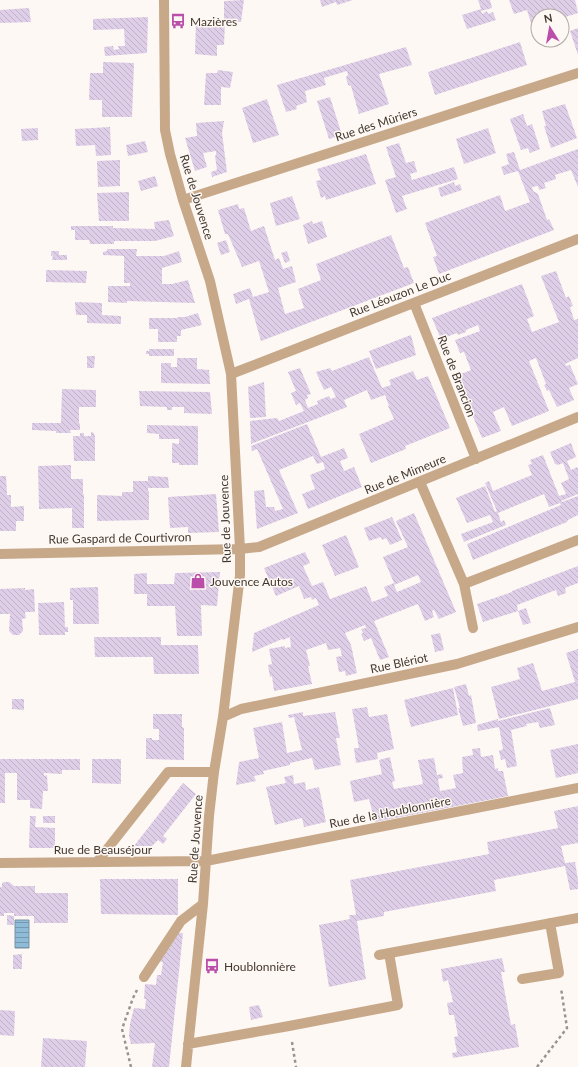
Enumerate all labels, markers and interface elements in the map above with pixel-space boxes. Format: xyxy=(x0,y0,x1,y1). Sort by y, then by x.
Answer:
north arrow xyxy=(530,8,570,48)
text: N xyxy=(543,11,553,25)
bus stop icon: Mazières xyxy=(169,12,187,30)
place label: Mazières xyxy=(190,14,237,29)
street label: Rue des Mûriers xyxy=(333,104,419,144)
street label: Rue de Jouvence xyxy=(177,152,217,242)
street label: Rue Léouzon Le Duc xyxy=(347,268,453,320)
street label: Rue de Brancion xyxy=(435,333,479,419)
street label: Rue de Mimeure xyxy=(362,451,448,497)
street label: Rue de Jouvence xyxy=(216,475,234,563)
street label: Rue Gaspard de Courtivron xyxy=(48,529,192,547)
shop icon: Jouvence Autos xyxy=(189,572,207,590)
place label: Jouvence Autos xyxy=(210,574,293,589)
street label: Rue Blériot xyxy=(369,649,430,676)
street label: Rue de la Houblonnière xyxy=(328,793,452,831)
street label: Rue de Jouvence xyxy=(184,794,206,884)
street label: Rue de Beauséjour xyxy=(54,842,153,857)
bus stop icon: Houblonnière xyxy=(203,957,221,975)
place label: Houblonnière xyxy=(224,959,296,974)

